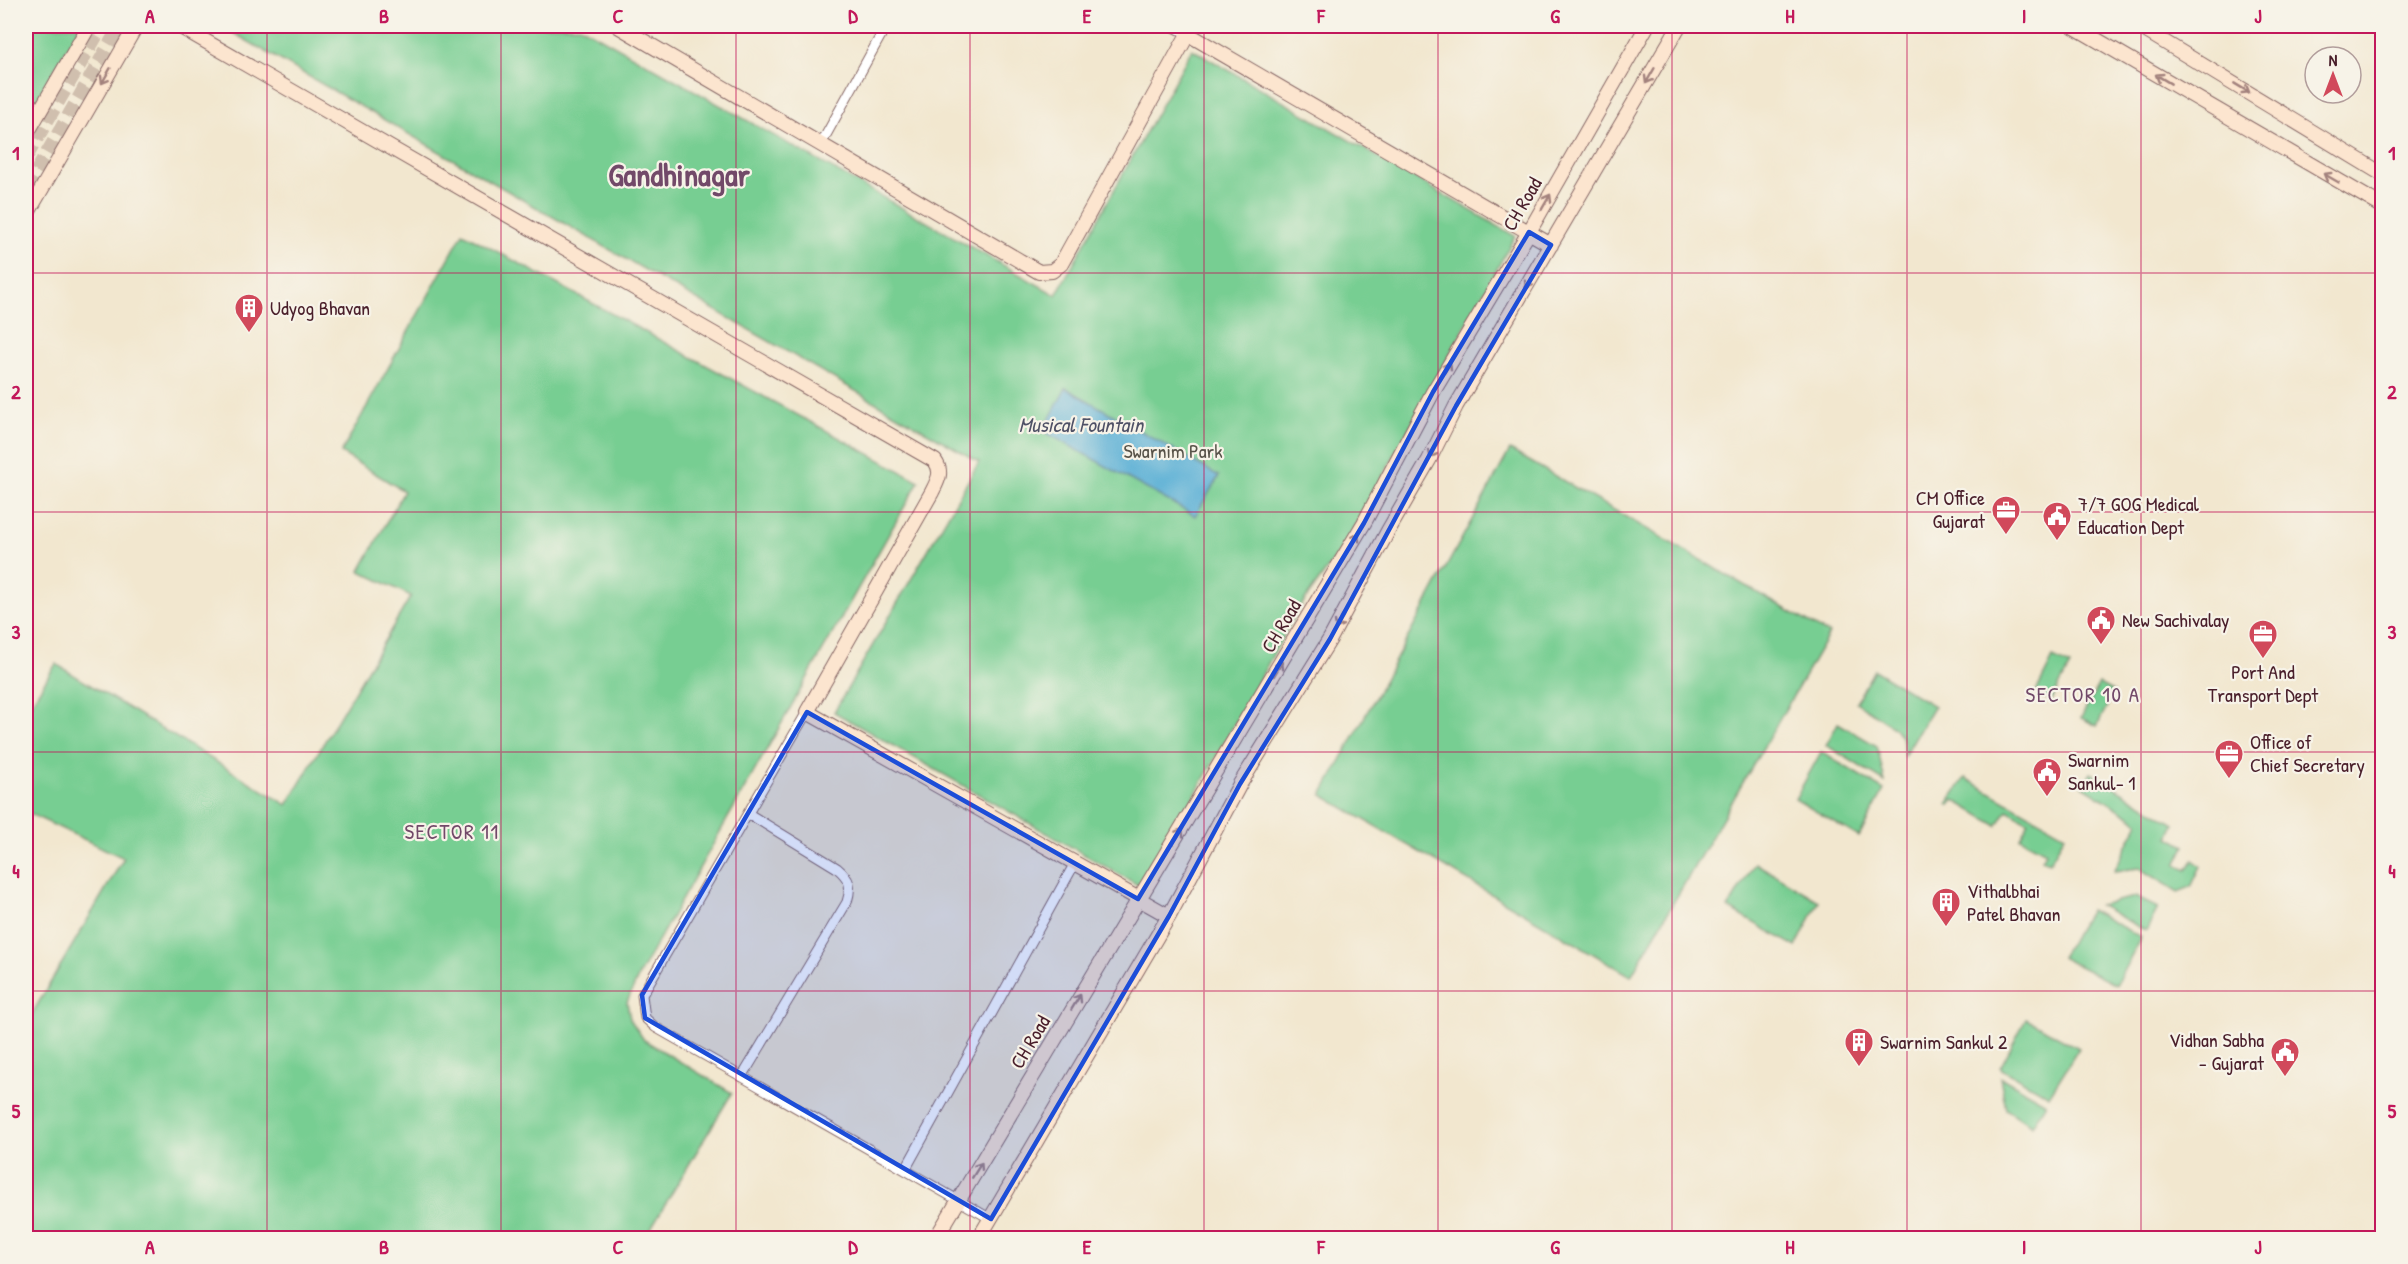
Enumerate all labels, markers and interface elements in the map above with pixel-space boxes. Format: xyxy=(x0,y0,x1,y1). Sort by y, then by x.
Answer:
text: A xyxy=(145,2,155,29)
text: B xyxy=(379,2,389,29)
text: C xyxy=(613,2,624,29)
text: D xyxy=(848,2,858,29)
text: E xyxy=(1083,2,1092,29)
text: F xyxy=(1316,2,1326,29)
text: G xyxy=(1550,2,1560,29)
text: H xyxy=(1785,2,1795,29)
text: I xyxy=(2022,2,2026,29)
text: J xyxy=(2254,2,2262,29)
north arrow xyxy=(2303,45,2363,105)
text: N xyxy=(2329,49,2338,71)
one-way arrow xyxy=(100,67,112,84)
one-way arrow xyxy=(1644,67,1656,84)
one-way arrow xyxy=(2155,72,2172,84)
one-way arrow xyxy=(2233,83,2250,95)
text: 1 xyxy=(12,139,20,166)
text: 1 xyxy=(2388,139,2396,166)
district label: Gandhinagar xyxy=(608,153,750,197)
street label: CH Road xyxy=(1495,172,1548,235)
one-way arrow xyxy=(2323,172,2340,184)
one-way arrow xyxy=(1540,194,1552,211)
one-way arrow xyxy=(1524,272,1536,289)
building icon: Udyog Bhavan xyxy=(233,292,265,334)
place label: Udyog Bhavan xyxy=(270,294,370,321)
one-way arrow xyxy=(1440,362,1452,379)
text: 2 xyxy=(11,378,21,405)
text: 2 xyxy=(2387,378,2397,405)
water label: Musical Fountain xyxy=(1019,410,1145,439)
park label: Swarnim Park xyxy=(1123,437,1223,464)
one-way arrow xyxy=(1428,441,1440,458)
place label: CM Office Gujarat xyxy=(1916,484,1986,534)
place label: 7/7 GOG Medical Education Dept xyxy=(2078,490,2200,540)
office icon: CM Office Gujarat xyxy=(1990,494,2022,536)
public building icon: 7/7 GOG Medical Education Dept xyxy=(2041,500,2073,542)
one-way arrow xyxy=(1348,533,1360,550)
street label: CH Road xyxy=(1254,594,1307,657)
public building icon: New Sachivalay xyxy=(2085,604,2117,646)
place label: New Sachivalay xyxy=(2122,606,2230,633)
one-way arrow xyxy=(1334,612,1346,629)
text: 3 xyxy=(12,618,21,645)
office icon: Port And Transport Dept xyxy=(2247,618,2279,660)
text: 3 xyxy=(2388,618,2397,645)
place label: Port And Transport Dept xyxy=(2208,658,2319,708)
one-way arrow xyxy=(1273,661,1285,678)
district label: SECTOR 10 A xyxy=(2026,680,2140,709)
place label: Office of Chief Secretary xyxy=(2250,728,2365,778)
office icon: Office of Chief Secretary xyxy=(2213,738,2245,780)
place label: Swarnim Sankul- 1 xyxy=(2068,746,2136,796)
public building icon: Swarnim Sankul- 1 xyxy=(2031,756,2063,798)
district label: SECTOR 11 xyxy=(404,817,500,846)
one-way arrow xyxy=(1172,828,1184,845)
text: 4 xyxy=(12,857,20,884)
text: 4 xyxy=(2388,857,2396,884)
place label: Vithalbhai Patel Bhavan xyxy=(1967,877,2060,927)
building icon: Vithalbhai Patel Bhavan xyxy=(1930,886,1962,928)
one-way arrow xyxy=(1071,994,1083,1011)
street label: CH Road xyxy=(1003,1010,1056,1073)
building icon: Swarnim Sankul 2 xyxy=(1843,1026,1875,1068)
place label: Vidhan Sabha - Gujarat xyxy=(2169,1026,2265,1076)
place label: Swarnim Sankul 2 xyxy=(1880,1028,2008,1055)
public building icon: Vidhan Sabha - Gujarat xyxy=(2269,1036,2301,1078)
text: 5 xyxy=(12,1097,21,1124)
text: 5 xyxy=(2388,1097,2397,1124)
one-way arrow xyxy=(972,1162,984,1179)
text: A xyxy=(145,1233,155,1260)
text: B xyxy=(379,1233,389,1260)
text: C xyxy=(613,1233,624,1260)
text: D xyxy=(848,1233,858,1260)
text: E xyxy=(1083,1233,1092,1260)
text: F xyxy=(1316,1233,1326,1260)
text: G xyxy=(1550,1233,1560,1260)
text: H xyxy=(1785,1233,1795,1260)
text: I xyxy=(2022,1233,2026,1260)
text: J xyxy=(2254,1233,2262,1260)

